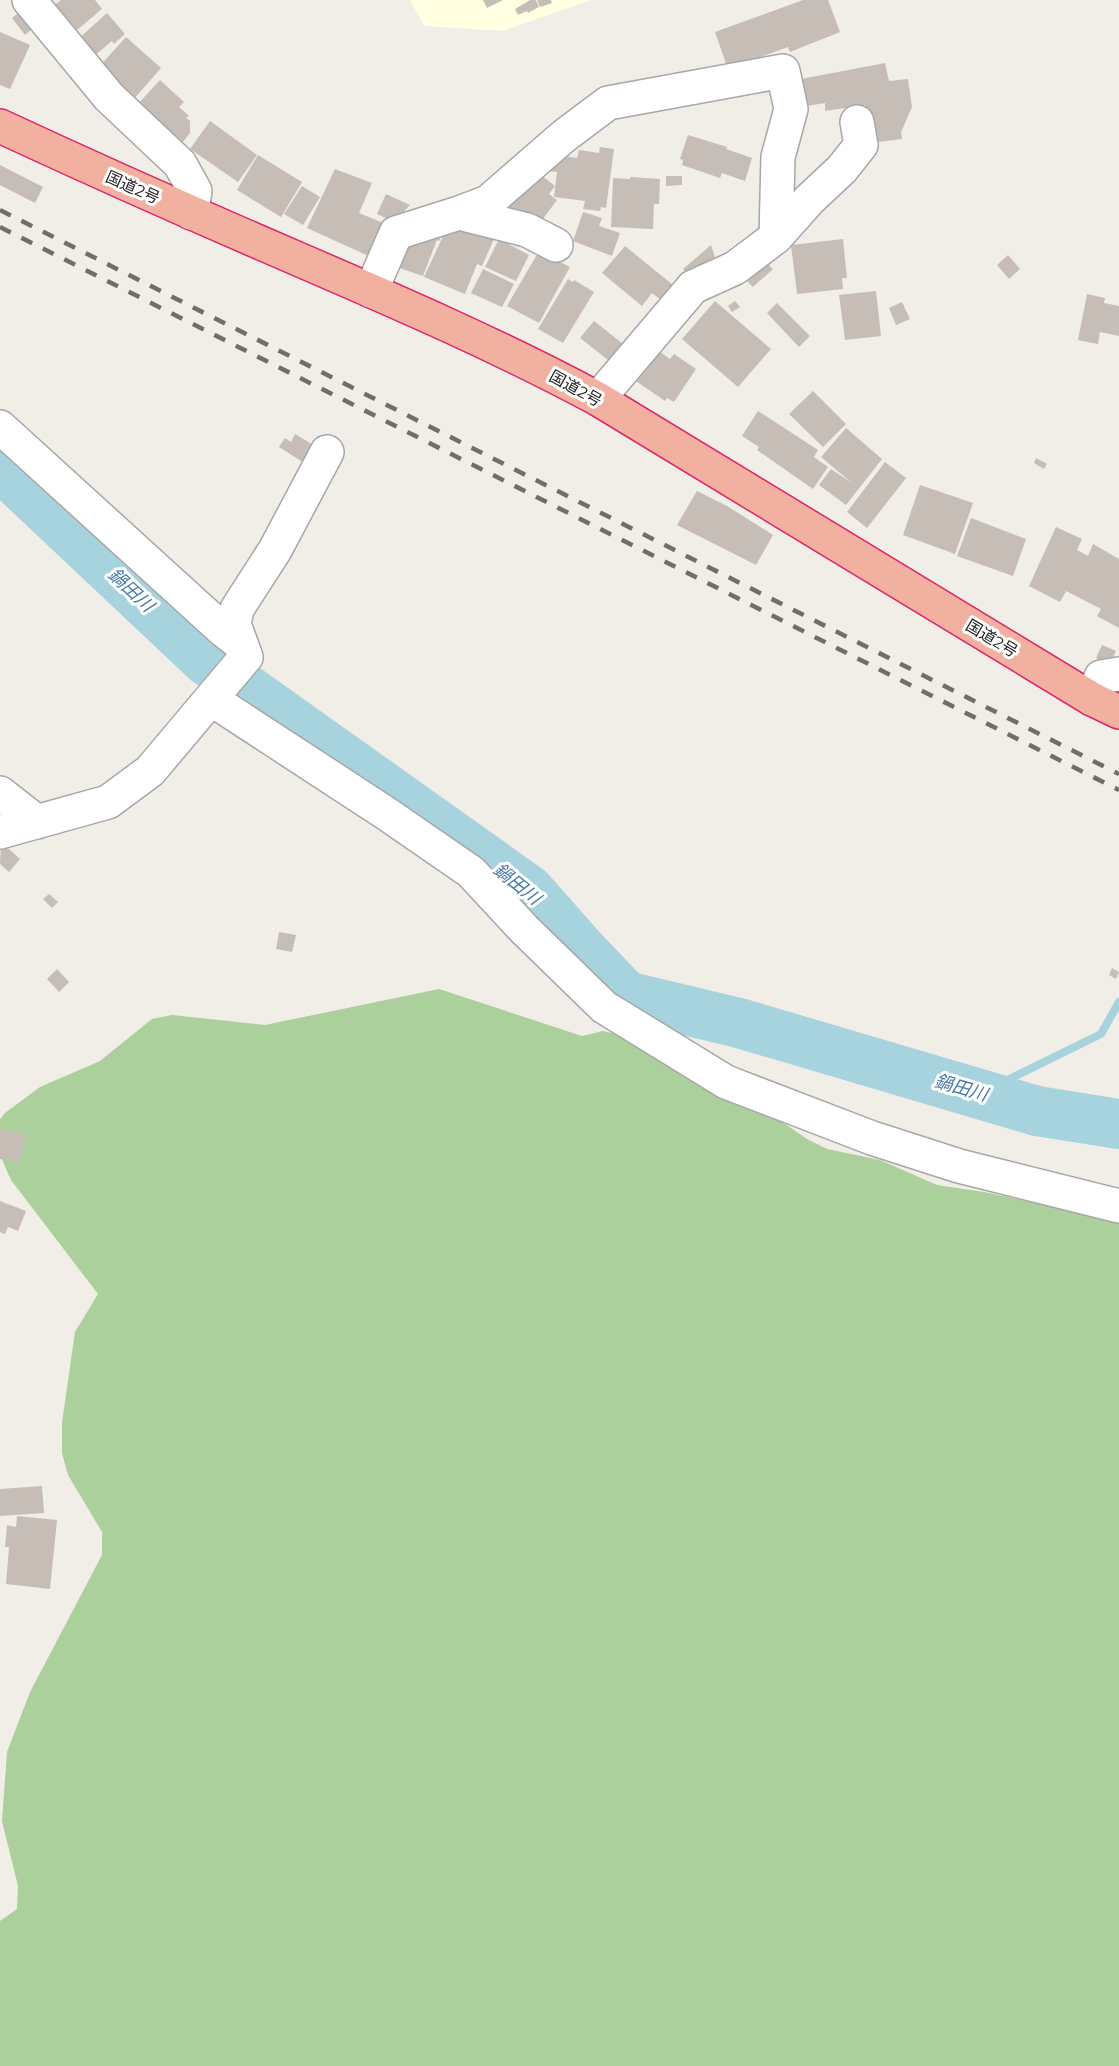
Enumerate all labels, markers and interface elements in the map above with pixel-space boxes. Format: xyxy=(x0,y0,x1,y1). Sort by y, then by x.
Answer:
street label: 国道2号 xyxy=(103,167,163,208)
street label: 国道2号 xyxy=(546,366,605,411)
water label: 鍋田川 xyxy=(104,564,160,618)
street label: 国道2号 xyxy=(962,616,1021,661)
water label: 鍋田川 xyxy=(489,858,546,911)
water label: 鍋田川 xyxy=(932,1070,992,1107)

